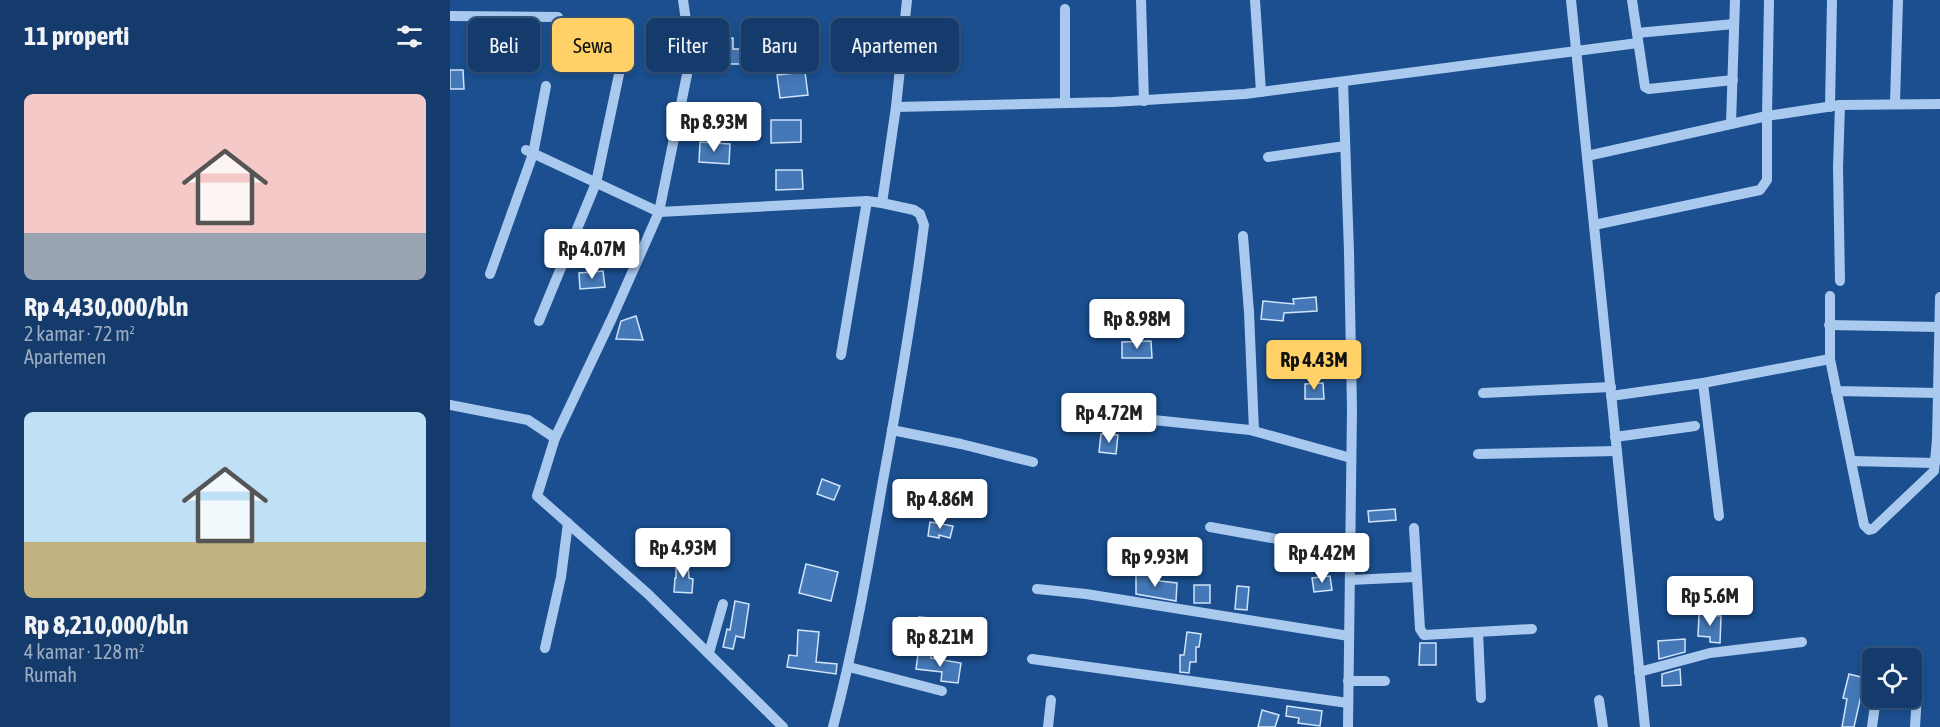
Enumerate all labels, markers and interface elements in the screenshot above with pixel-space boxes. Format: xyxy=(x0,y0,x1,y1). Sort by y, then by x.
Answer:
chip: Beli xyxy=(468,18,540,72)
chip: Sewa xyxy=(552,18,634,72)
chip: Filter xyxy=(646,18,729,72)
chip: Baru xyxy=(741,18,819,72)
chip: Apartemen xyxy=(831,18,959,72)
icon: filters xyxy=(393,20,426,53)
text: 11 properti xyxy=(24,21,129,51)
pin: Rp 8.93M xyxy=(652,102,776,153)
text: Rp 8.93M xyxy=(680,110,748,133)
icon: home xyxy=(171,133,279,241)
pin: Rp 4.07M xyxy=(530,229,654,280)
text: Rp 4.07M xyxy=(558,237,626,260)
text: Rp 4,430,000/bln xyxy=(24,292,188,322)
pin: Rp 8.98M xyxy=(1075,299,1199,350)
text: Rp 8.98M xyxy=(1103,307,1171,330)
text: 2 kamar · 72 m² xyxy=(24,322,135,345)
pin: Rp 4.43M xyxy=(1252,340,1376,391)
text: Apartemen xyxy=(24,345,106,368)
text: Rp 4.43M xyxy=(1280,348,1348,371)
pin: Rp 4.72M xyxy=(1047,393,1171,444)
text: Rp 4.72M xyxy=(1075,401,1143,424)
icon: home xyxy=(171,451,279,559)
pin: Rp 4.86M xyxy=(878,479,1002,530)
text: Rp 4.86M xyxy=(906,487,974,510)
pin: Rp 4.93M xyxy=(621,528,745,579)
pin: Rp 4.42M xyxy=(1260,533,1384,584)
text: Rp 4.93M xyxy=(649,536,717,559)
pin: Rp 9.93M xyxy=(1093,537,1217,588)
text: Rp 4.42M xyxy=(1288,541,1356,564)
text: Rp 9.93M xyxy=(1121,545,1189,568)
pin: Rp 5.6M xyxy=(1655,576,1765,627)
text: Rp 5.6M xyxy=(1681,584,1739,607)
text: Rp 8,210,000/bln xyxy=(24,610,188,640)
pin: Rp 8.21M xyxy=(878,617,1002,668)
text: Rp 8.21M xyxy=(906,625,974,648)
text: 4 kamar · 128 m² xyxy=(24,640,145,663)
map controls xyxy=(1862,648,1922,708)
button: locate xyxy=(1862,648,1922,708)
text: Rumah xyxy=(24,663,77,686)

